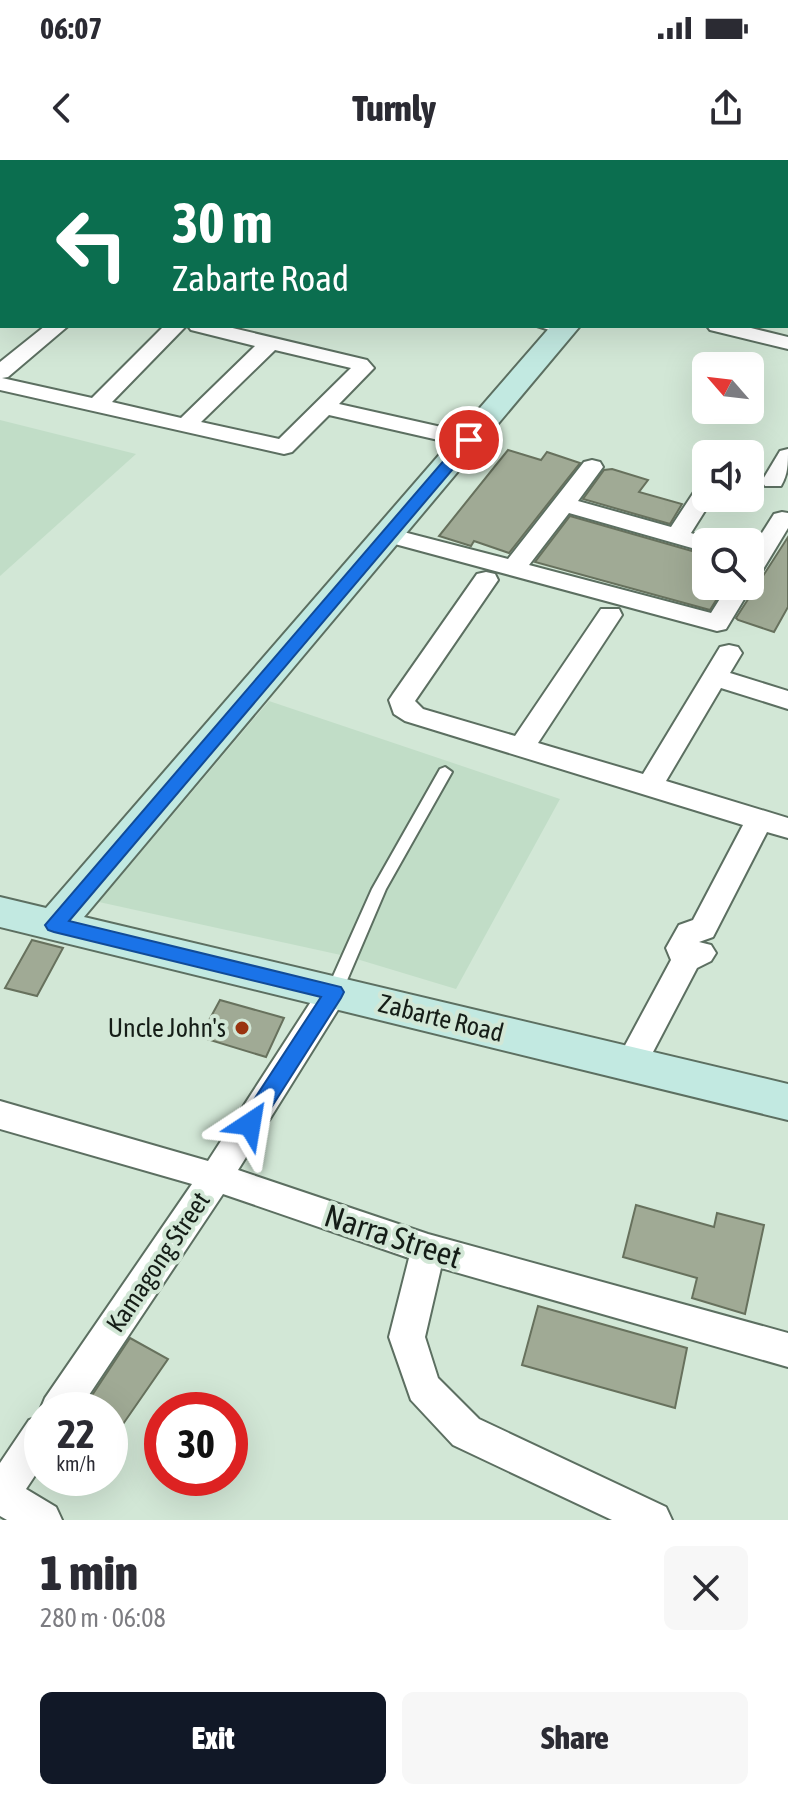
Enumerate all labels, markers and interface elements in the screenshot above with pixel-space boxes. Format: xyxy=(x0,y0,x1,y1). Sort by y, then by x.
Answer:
text: 06:07 xyxy=(40,11,102,45)
icon: back xyxy=(40,86,84,130)
icon: share xyxy=(704,86,748,130)
text: Turnly xyxy=(352,87,436,129)
text: 30 m xyxy=(172,191,273,255)
icon: left xyxy=(40,192,144,296)
text: Zabarte Road xyxy=(172,257,349,299)
north arrow xyxy=(692,352,764,424)
map controls xyxy=(692,352,764,600)
pin xyxy=(435,406,503,474)
icon: arrive xyxy=(447,418,491,462)
button: sound xyxy=(692,440,764,512)
button: search xyxy=(692,528,764,600)
street label: Zabarte Road xyxy=(375,988,507,1048)
place label: Uncle John's xyxy=(108,1013,226,1043)
marker: Uncle John's xyxy=(233,1019,251,1037)
position arrow xyxy=(208,1082,292,1166)
street label: Kamagong Street xyxy=(100,1186,216,1338)
street label: Narra Street xyxy=(320,1197,466,1275)
speed limit sign: 30 xyxy=(144,1392,248,1496)
text: 22 xyxy=(57,1411,95,1456)
text: km/h xyxy=(56,1452,96,1475)
text: 1 min xyxy=(40,1545,138,1600)
button: close xyxy=(664,1546,748,1630)
text: 280 m · 06:08 xyxy=(40,1603,166,1633)
button: Exit xyxy=(40,1692,386,1784)
button: Share xyxy=(402,1692,748,1784)

